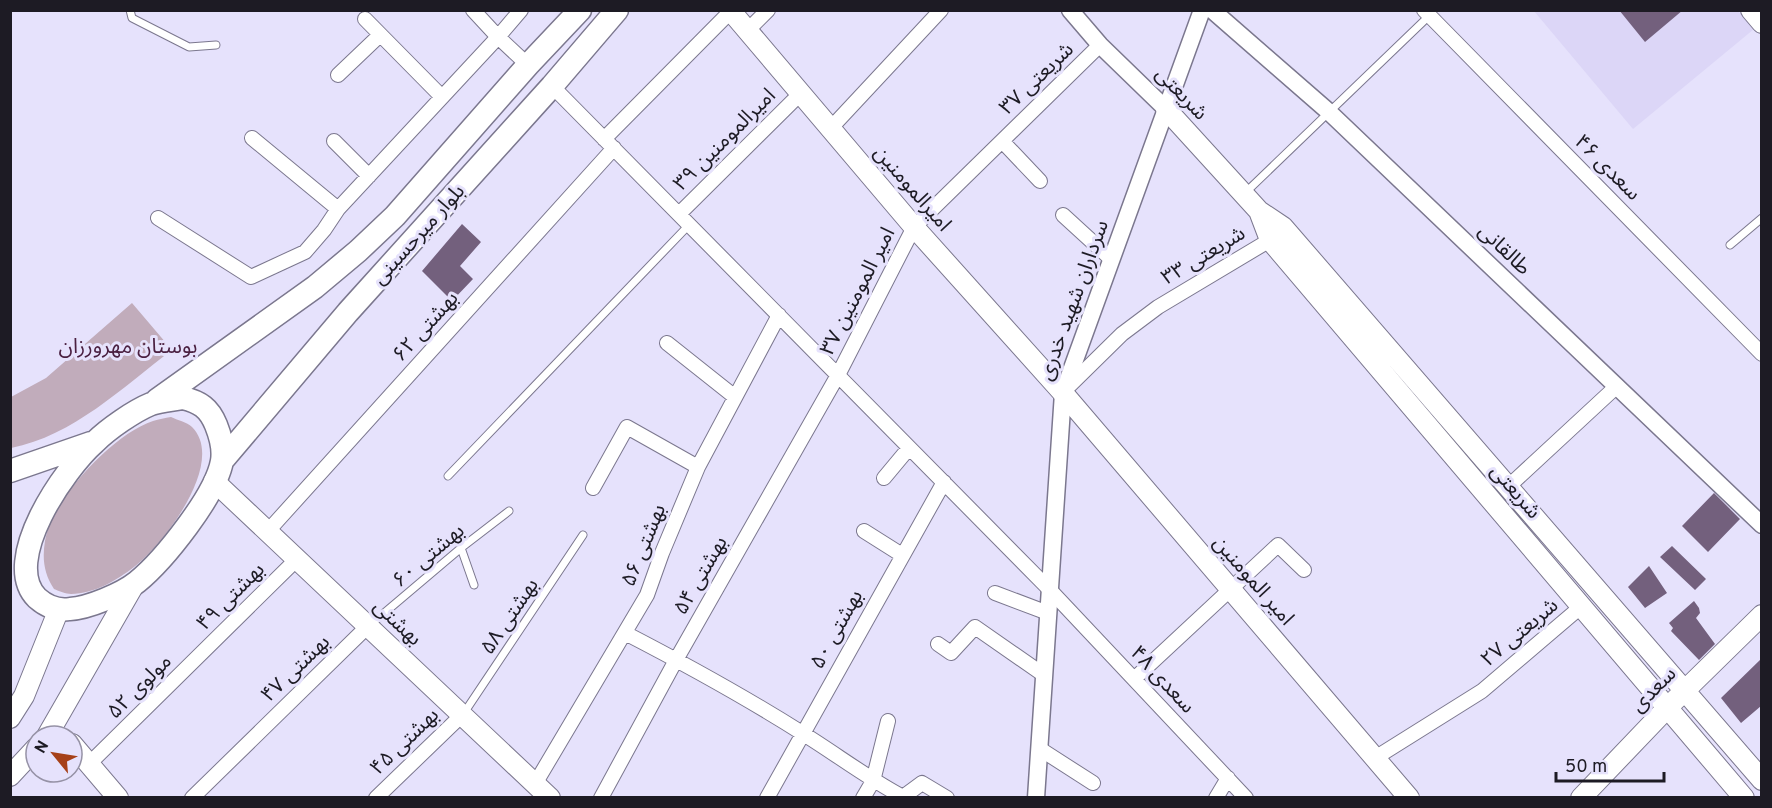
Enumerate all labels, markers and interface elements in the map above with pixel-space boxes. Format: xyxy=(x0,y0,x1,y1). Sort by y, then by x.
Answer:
street label: شریعتی ۳۷ xyxy=(994,37,1080,121)
street label: شریعتی xyxy=(1149,61,1213,127)
street label: امیرالمومنین ۳۹ xyxy=(668,83,782,197)
street label: سعدی ۴۶ xyxy=(1568,129,1646,207)
street label: امیرالمومنین xyxy=(867,140,957,238)
street label: بلوار میرحسینی xyxy=(367,179,471,291)
street label: سرداران شهید خدری xyxy=(1033,217,1116,385)
street label: طالقانی xyxy=(1472,218,1536,282)
street label: شریعتی ۳۳ xyxy=(1157,221,1251,292)
street label: امیر المومنین ۳۷ xyxy=(815,223,902,360)
street label: بهشتی ۶۲ xyxy=(387,286,465,368)
park label: بوستان مهرورزان xyxy=(59,334,197,361)
street label: شریعتی xyxy=(1483,459,1546,525)
street label: بهشتی ۵۶ xyxy=(616,500,673,591)
street label: بهشتی ۶۰ xyxy=(387,518,471,594)
street label: امیر المومنین xyxy=(1206,530,1299,632)
street label: بهشتی ۵۴ xyxy=(668,532,735,620)
street label: بهشتی ۴۹ xyxy=(191,557,271,637)
street label: بهشتی ۵۸ xyxy=(475,573,546,660)
street label: بهشتی ۵۰ xyxy=(805,585,870,674)
street label: شریعتی ۲۷ xyxy=(1475,593,1565,674)
street label: بهشتی xyxy=(367,594,427,653)
street label: بهشتی ۴۷ xyxy=(256,629,336,709)
street label: سعدی ۴۸ xyxy=(1124,640,1200,720)
street label: مولوی ۵۲ xyxy=(102,649,178,725)
street label: سعدی xyxy=(1625,661,1683,719)
street label: بهشتی ۴۵ xyxy=(365,702,445,782)
north arrow xyxy=(24,724,84,784)
text: N xyxy=(31,738,54,757)
scale bar xyxy=(1556,745,1664,783)
text: 50 m xyxy=(1565,756,1607,779)

